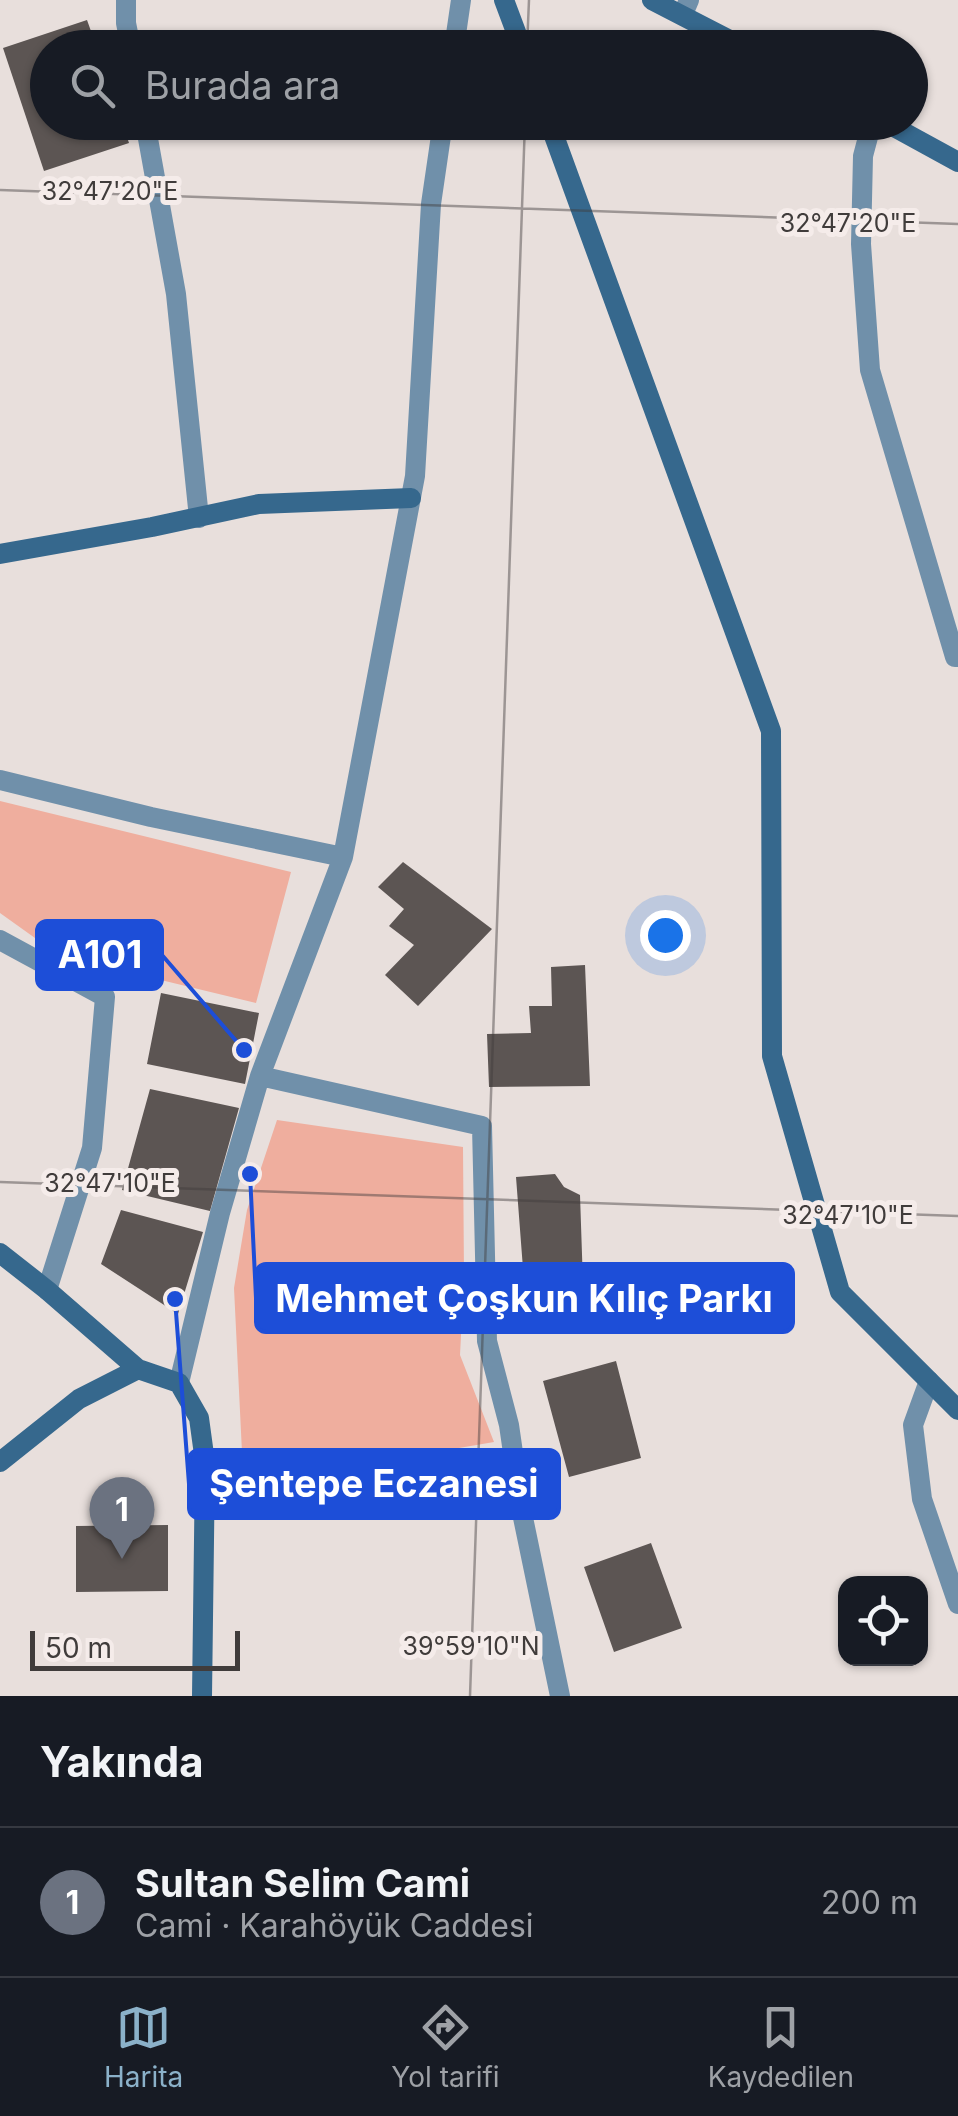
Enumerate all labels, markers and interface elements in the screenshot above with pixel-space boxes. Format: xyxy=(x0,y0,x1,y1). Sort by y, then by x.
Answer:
search box xyxy=(30,30,928,140)
icon: search xyxy=(65,58,120,113)
text: Burada ara xyxy=(145,62,340,108)
text: 32°47'20"E xyxy=(42,176,178,206)
text: 32°47'20"E xyxy=(780,208,916,238)
your location xyxy=(640,910,691,961)
callout: A101 xyxy=(37,921,162,989)
text: A101 xyxy=(58,931,142,977)
text: 32°47'10"E xyxy=(44,1168,176,1198)
text: 32°47'10"E xyxy=(782,1200,914,1230)
callout: Mehmet Çoşkun Kılıç Parkı xyxy=(256,1264,793,1332)
text: Mehmet Çoşkun Kılıç Parkı xyxy=(275,1275,773,1321)
callout: Şentepe Eczanesi xyxy=(189,1450,559,1518)
text: Şentepe Eczanesi xyxy=(209,1460,539,1506)
pin: 1 xyxy=(90,1476,154,1559)
map controls xyxy=(838,1576,928,1666)
button: locate xyxy=(838,1576,928,1666)
scale bar xyxy=(30,1626,240,1670)
text: 50 m xyxy=(45,1631,112,1665)
text: 39°59'10"N xyxy=(403,1631,539,1661)
text: Yakında xyxy=(40,1736,204,1787)
text: Sultan Selim Cami xyxy=(135,1860,470,1906)
text: 1 xyxy=(66,1883,79,1922)
text: 200 m xyxy=(821,1883,918,1922)
text: Cami · Karahöyük Caddesi xyxy=(135,1906,534,1945)
tab: Harita xyxy=(104,2000,183,2094)
tab: Yol tarifi xyxy=(391,2000,500,2094)
tab: Kaydedilen xyxy=(708,2000,854,2094)

